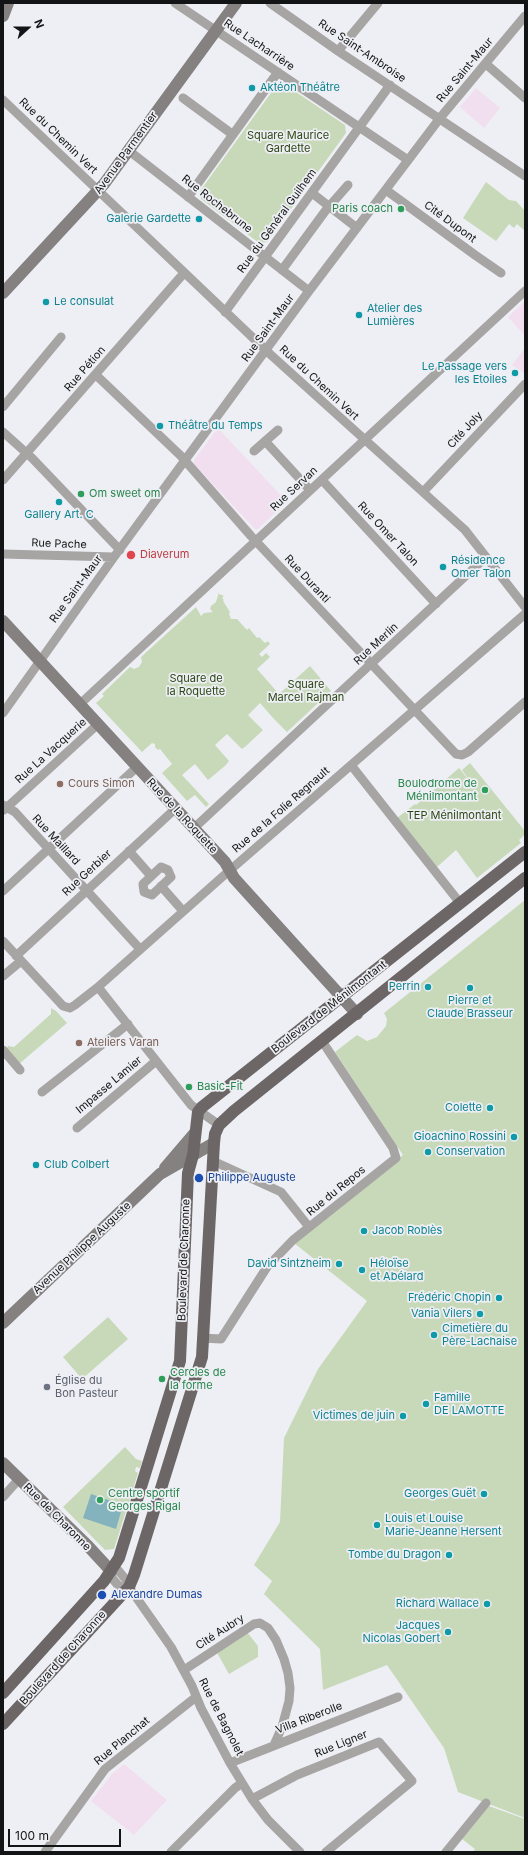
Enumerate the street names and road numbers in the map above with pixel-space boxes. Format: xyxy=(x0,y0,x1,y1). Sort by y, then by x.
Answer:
street label: Rue Lacharrière xyxy=(221,16,297,74)
street label: Rue Saint-Ambroise xyxy=(316,17,408,85)
street label: Rue Saint-Maur xyxy=(434,35,496,105)
street label: Rue du Chemin Vert xyxy=(16,95,100,177)
street label: Avenue Parmentier xyxy=(92,109,160,197)
street label: Rue du Général Guilhem xyxy=(235,166,319,276)
street label: Rue Rochebrune xyxy=(179,172,255,236)
street label: Cité Dupont xyxy=(421,199,479,245)
street label: Rue Saint-Maur xyxy=(239,291,297,365)
street label: Rue du Chemin Vert xyxy=(277,343,361,423)
street label: Rue Pétion xyxy=(62,344,108,394)
street label: Cité Joly xyxy=(445,409,485,451)
street label: Rue Servan xyxy=(268,464,320,514)
street label: Rue Omer Talon xyxy=(355,499,421,569)
street label: Rue Pache xyxy=(31,536,87,552)
street label: Rue Saint-Maur xyxy=(47,552,105,626)
street label: Rue Duranti xyxy=(282,552,332,606)
street label: Rue Merlin xyxy=(351,620,401,668)
street label: Rue La Vacquerie xyxy=(13,716,89,786)
street label: Rue de la Folie Regnault xyxy=(230,764,332,856)
street label: Rue de la Roquette xyxy=(144,776,220,856)
street label: Rue Maillard xyxy=(29,812,83,868)
street label: Rue Gerbier xyxy=(60,847,114,899)
street label: Boulevard de Ménilmontant xyxy=(269,958,389,1056)
street label: Impasse Lamier xyxy=(73,1054,145,1116)
street label: Rue du Repos xyxy=(304,1163,368,1219)
street label: Avenue Philippe Auguste xyxy=(30,1199,134,1297)
street label: Boulevard de Charonne xyxy=(175,1199,193,1321)
street label: Rue de Charonne xyxy=(21,1481,93,1553)
street label: Boulevard de Charonne xyxy=(17,1608,109,1708)
street label: Cité Aubry xyxy=(193,1611,247,1653)
street label: Rue de Bagnolet xyxy=(196,1676,246,1758)
street label: Villa Riberolle xyxy=(274,1699,344,1737)
street label: Rue Planchat xyxy=(92,1714,152,1768)
street label: Rue Ligner xyxy=(313,1727,369,1761)

